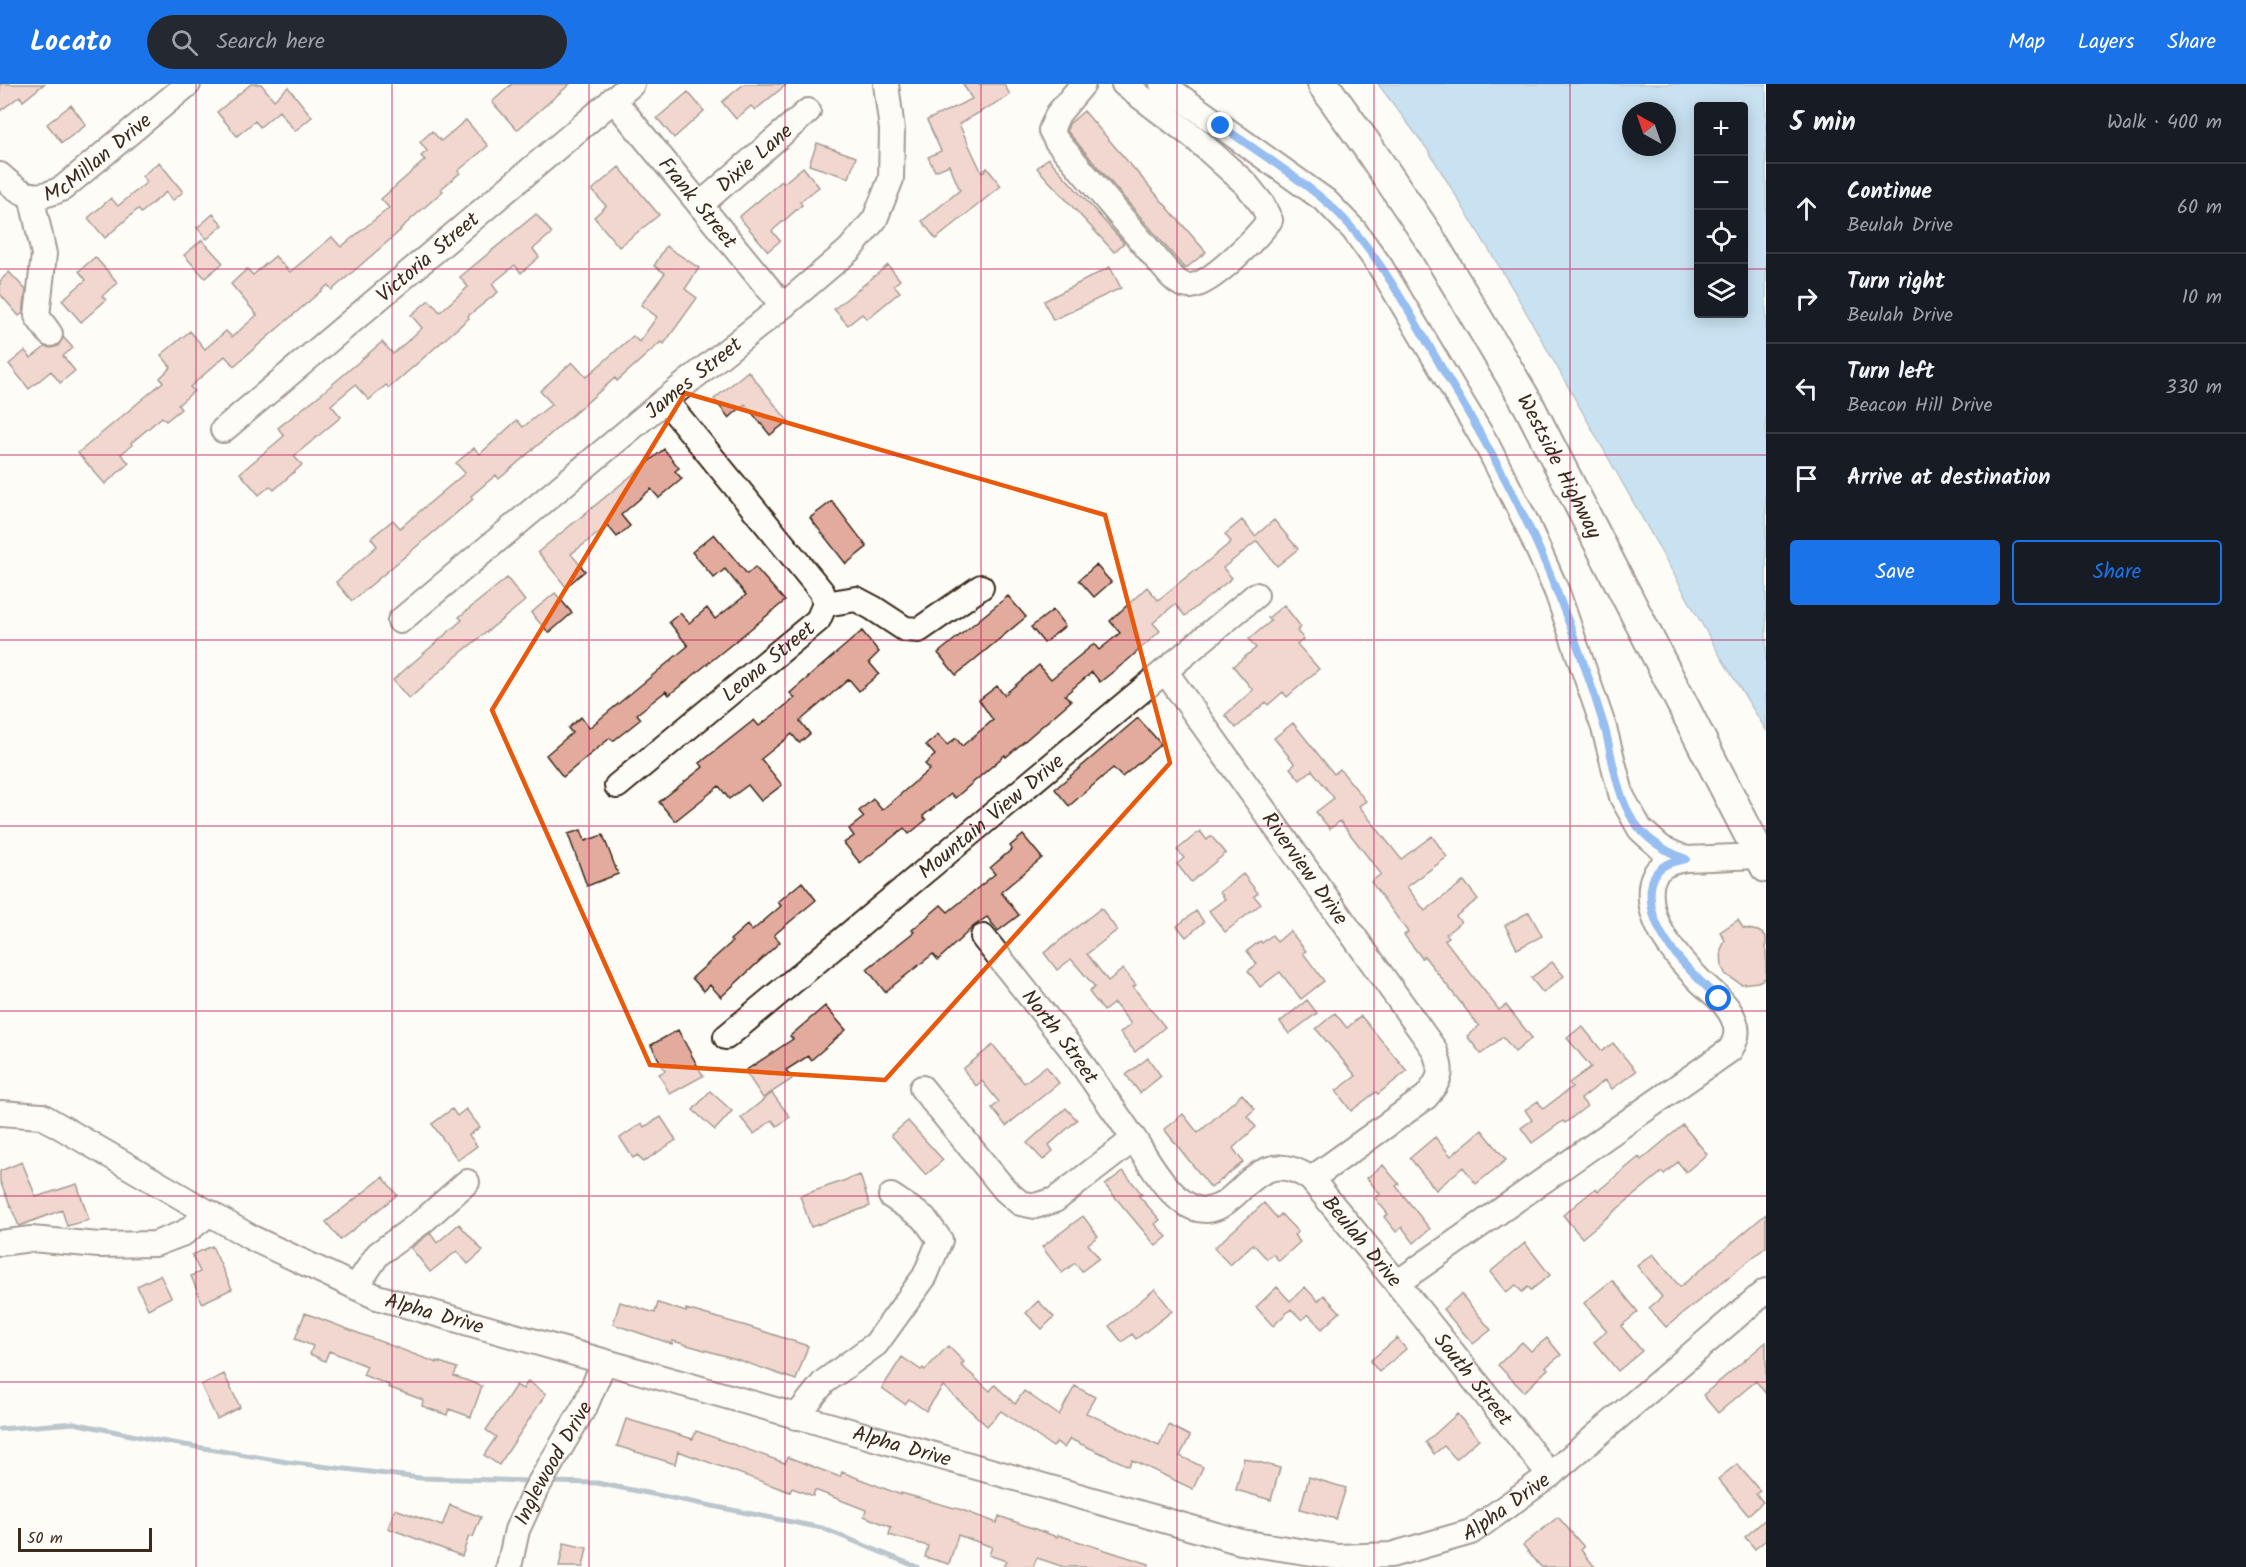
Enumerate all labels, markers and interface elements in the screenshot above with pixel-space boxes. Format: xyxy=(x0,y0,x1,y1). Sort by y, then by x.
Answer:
search box xyxy=(147,15,567,69)
text: Locato xyxy=(30,20,111,65)
text: Search here xyxy=(216,25,325,60)
icon: search xyxy=(168,26,201,59)
text: Map xyxy=(2008,26,2045,59)
text: Layers xyxy=(2078,26,2134,59)
text: Share xyxy=(2167,26,2216,59)
north arrow xyxy=(1622,102,1676,156)
map controls xyxy=(1694,102,1748,318)
button: + xyxy=(1694,102,1748,156)
text: 5 min xyxy=(1790,102,1856,144)
street label: McMillan Drive xyxy=(39,105,160,212)
text: Walk · 400 m xyxy=(2107,107,2222,139)
route end xyxy=(1207,112,1233,138)
street label: Dixie Lane xyxy=(710,116,801,202)
street label: Frank Street xyxy=(649,150,745,257)
button: − xyxy=(1694,156,1748,210)
text: Continue xyxy=(1847,175,1932,210)
icon: ahead xyxy=(1790,192,1823,225)
text: 60 m xyxy=(2177,192,2222,224)
street label: Victoria Street xyxy=(370,204,488,312)
button: locate xyxy=(1694,210,1748,264)
text: Beulah Drive xyxy=(1847,210,1953,242)
button: layers xyxy=(1694,264,1748,318)
text: Turn right xyxy=(1847,265,1945,300)
icon: right xyxy=(1790,282,1823,315)
text: 10 m xyxy=(2182,282,2222,314)
text: Beulah Drive xyxy=(1847,300,1953,332)
street label: James Street xyxy=(638,329,751,428)
text: Turn left xyxy=(1847,355,1934,390)
icon: left xyxy=(1790,372,1823,405)
text: 330 m xyxy=(2165,372,2222,404)
street label: Westside Highway xyxy=(1507,388,1610,545)
text: Beacon Hill Drive xyxy=(1847,390,1992,422)
text: Arrive at destination xyxy=(1847,461,2050,496)
icon: arrive xyxy=(1790,462,1823,495)
button: Save xyxy=(1790,540,2000,605)
button: Share xyxy=(2012,540,2222,605)
street label: Leona Street xyxy=(715,613,824,711)
street label: Mountain View Drive xyxy=(911,746,1073,888)
street label: Riverview Drive xyxy=(1252,806,1356,933)
street label: North Street xyxy=(1012,983,1107,1092)
route start xyxy=(1705,985,1731,1011)
street label: Beulah Drive xyxy=(1313,1189,1410,1296)
street label: Alpha Drive xyxy=(381,1285,488,1345)
street label: South Street xyxy=(1425,1326,1521,1435)
street label: Inglewood Drive xyxy=(506,1395,603,1531)
street label: Alpha Drive xyxy=(848,1418,955,1477)
street label: Alpha Drive xyxy=(1460,1465,1558,1551)
scale bar xyxy=(18,1525,152,1552)
text: 50 m xyxy=(27,1526,63,1551)

